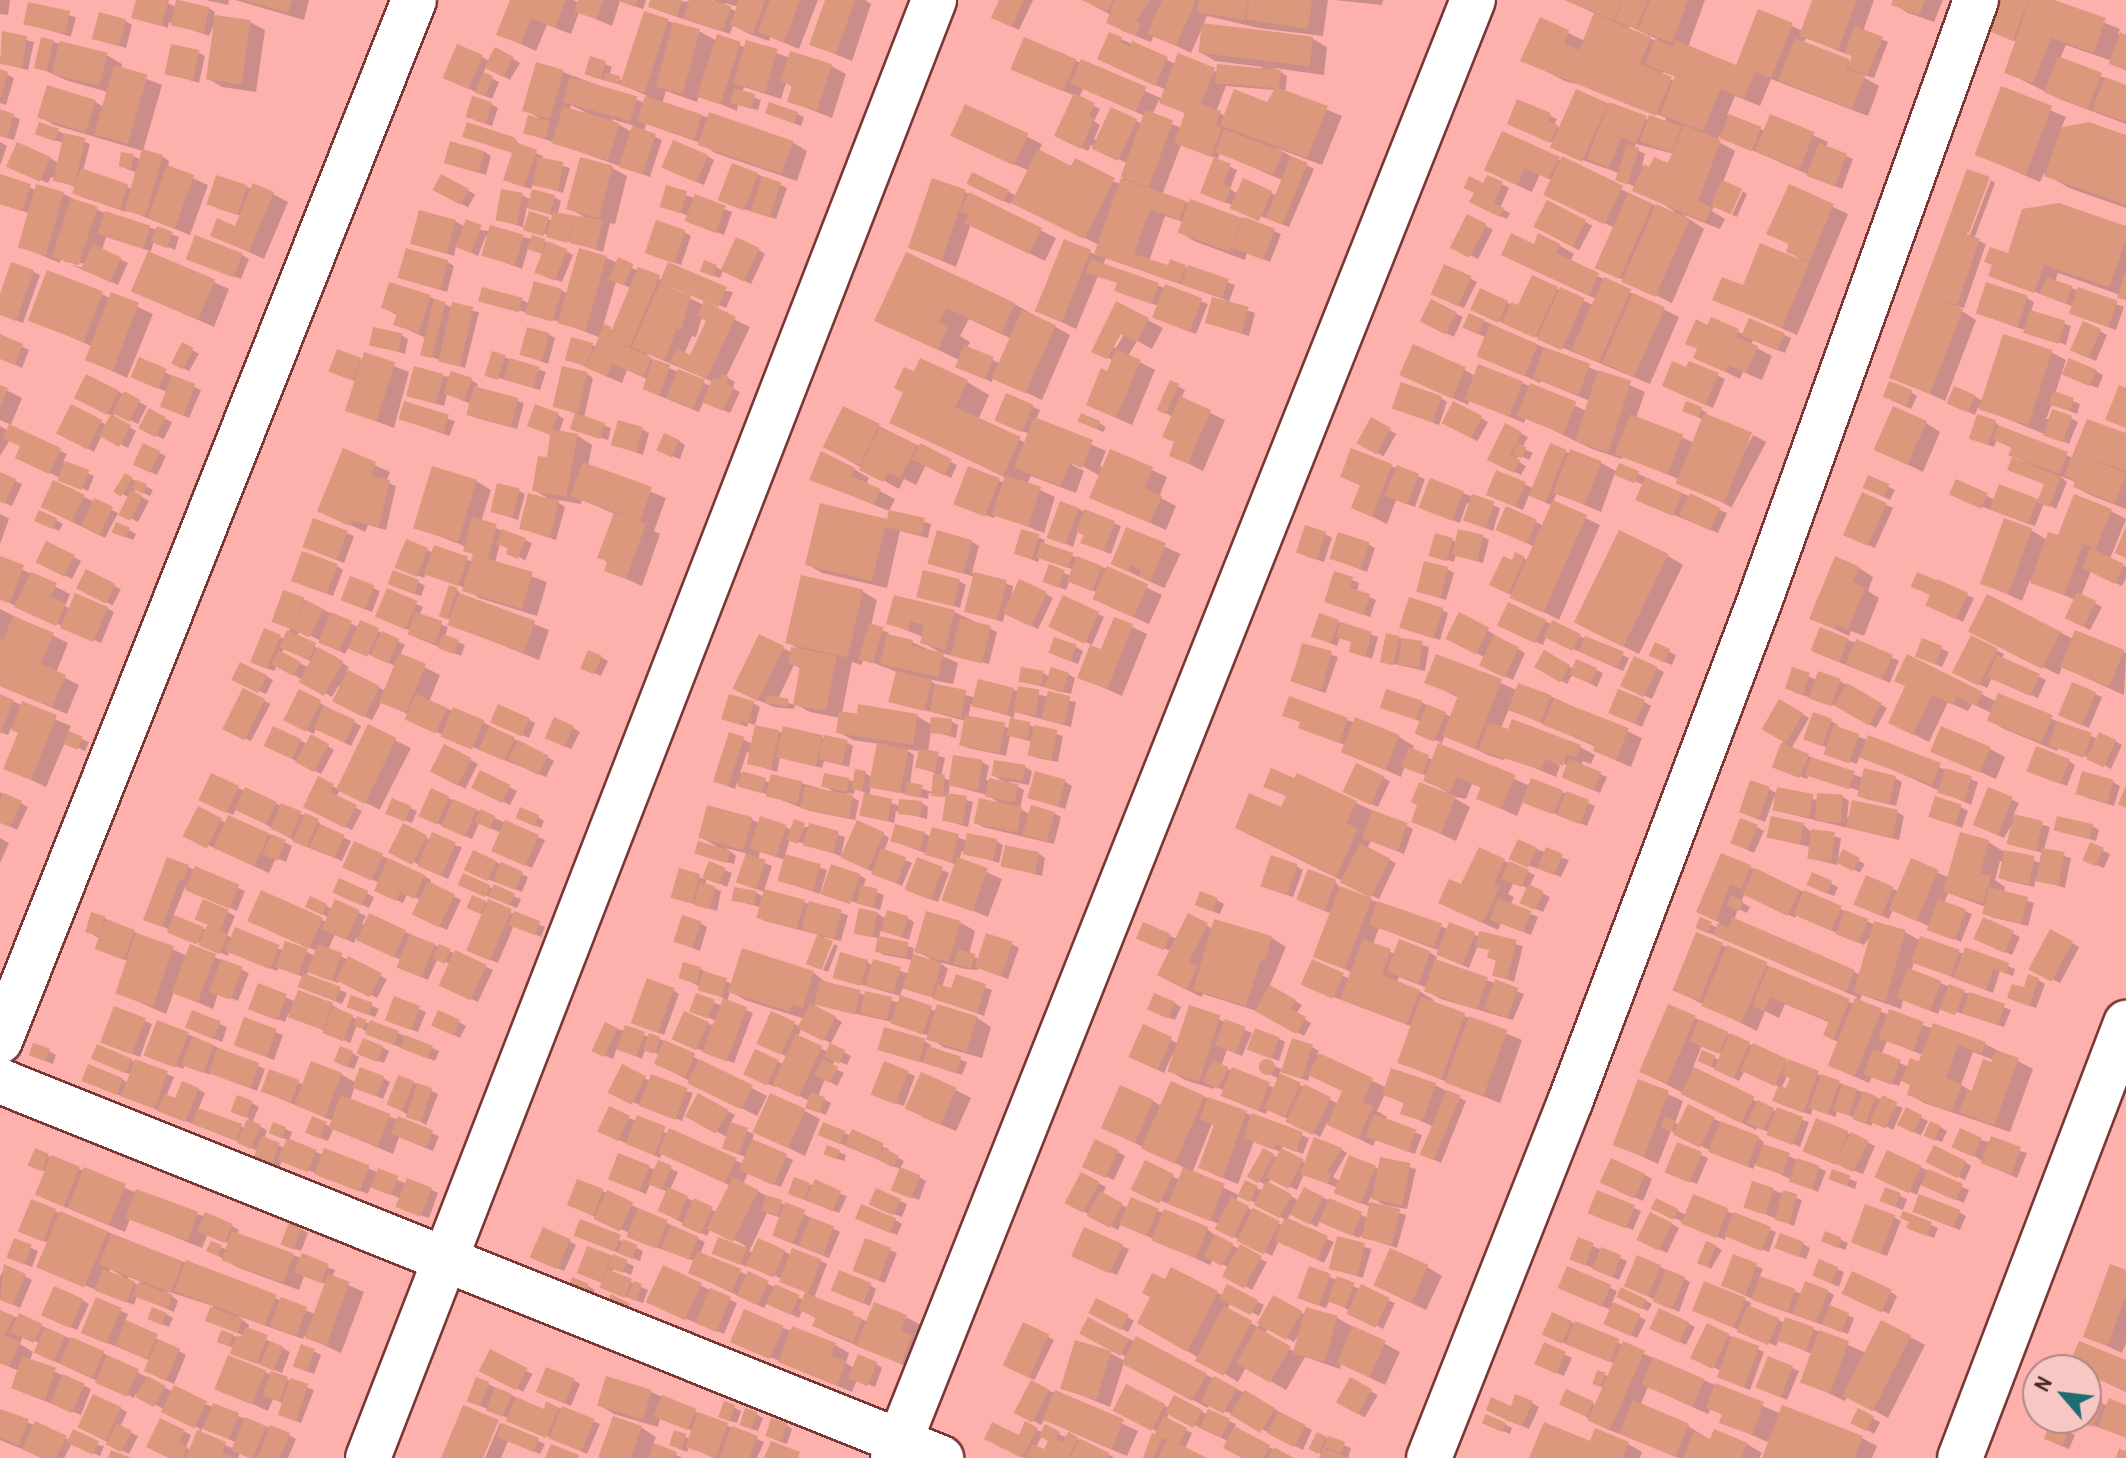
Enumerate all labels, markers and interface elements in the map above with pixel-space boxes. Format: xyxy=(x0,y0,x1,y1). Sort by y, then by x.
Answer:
north arrow xyxy=(2022,1354,2102,1434)
text: N xyxy=(2026,1371,2059,1396)

